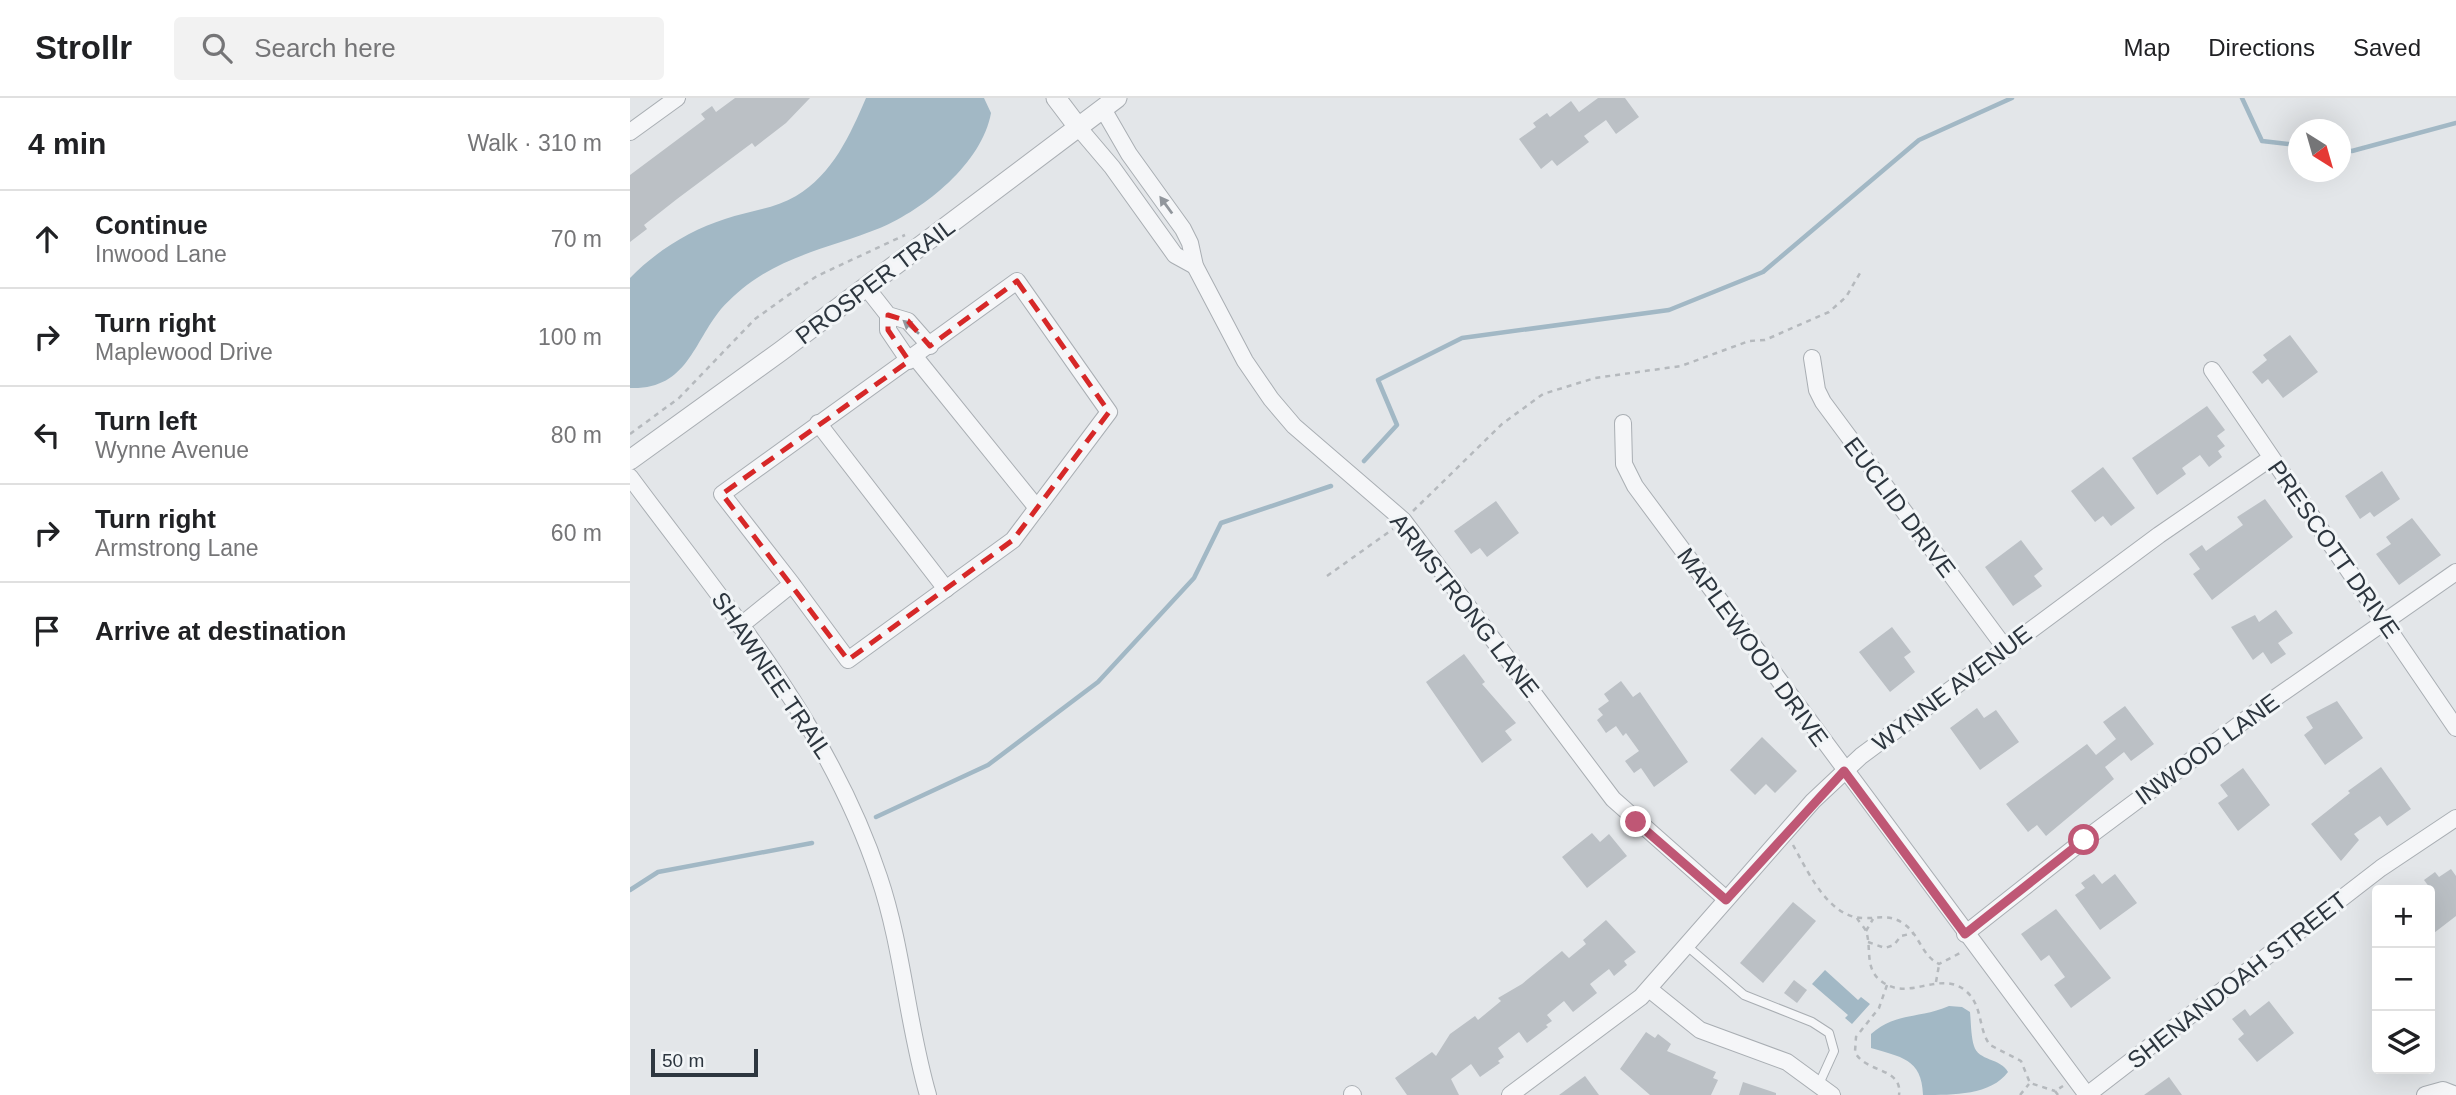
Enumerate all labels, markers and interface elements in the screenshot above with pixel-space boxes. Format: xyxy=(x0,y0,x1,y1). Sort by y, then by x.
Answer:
search box xyxy=(174,17,664,80)
text: Strollr xyxy=(35,29,132,66)
icon: search xyxy=(198,29,236,67)
text: Search here xyxy=(254,33,396,63)
text: Map xyxy=(2124,34,2170,61)
text: Directions xyxy=(2208,34,2315,61)
text: Saved xyxy=(2353,34,2421,61)
north arrow xyxy=(2288,119,2351,182)
text: 4 min xyxy=(28,127,106,160)
text: Walk · 310 m xyxy=(467,130,602,156)
one-way arrow xyxy=(1160,196,1174,214)
text: Continue xyxy=(95,210,208,240)
street label: PROSPER TRAIL xyxy=(790,213,960,349)
icon: ahead xyxy=(28,220,66,258)
text: 70 m xyxy=(551,226,602,252)
text: Inwood Lane xyxy=(95,241,227,267)
text: Turn right xyxy=(95,308,216,338)
icon: right xyxy=(28,318,66,356)
one-way arrow xyxy=(902,319,920,334)
text: 100 m xyxy=(538,324,602,350)
text: Maplewood Drive xyxy=(95,339,273,365)
text: Turn left xyxy=(95,406,197,436)
icon: left xyxy=(28,416,66,454)
text: 80 m xyxy=(551,422,602,448)
street label: EUCLID DRIVE xyxy=(1839,432,1961,582)
text: Wynne Avenue xyxy=(95,437,249,463)
street label: PRESCOTT DRIVE xyxy=(2263,455,2405,643)
text: Turn right xyxy=(95,504,216,534)
street label: ARMSTRONG LANE xyxy=(1385,508,1545,702)
icon: right xyxy=(28,514,66,552)
text: 60 m xyxy=(551,520,602,546)
text: Armstrong Lane xyxy=(95,535,259,561)
street label: MAPLEWOOD DRIVE xyxy=(1672,543,1834,751)
street label: SHAWNEE TRAIL xyxy=(706,587,838,763)
icon: arrive xyxy=(28,612,66,650)
text: Arrive at destination xyxy=(95,616,346,646)
street label: WYNNE AVENUE xyxy=(1867,620,2037,756)
street label: INWOOD LANE xyxy=(2130,688,2284,810)
route end xyxy=(1620,806,1651,837)
route start xyxy=(2068,824,2099,855)
map controls xyxy=(2372,885,2435,1074)
button: + xyxy=(2372,885,2435,948)
street label: SHENANDOAH STREET xyxy=(2122,886,2352,1074)
button: − xyxy=(2372,948,2435,1011)
button: layers xyxy=(2372,1011,2435,1074)
scale bar xyxy=(651,1046,758,1078)
text: 50 m xyxy=(662,1050,704,1071)

